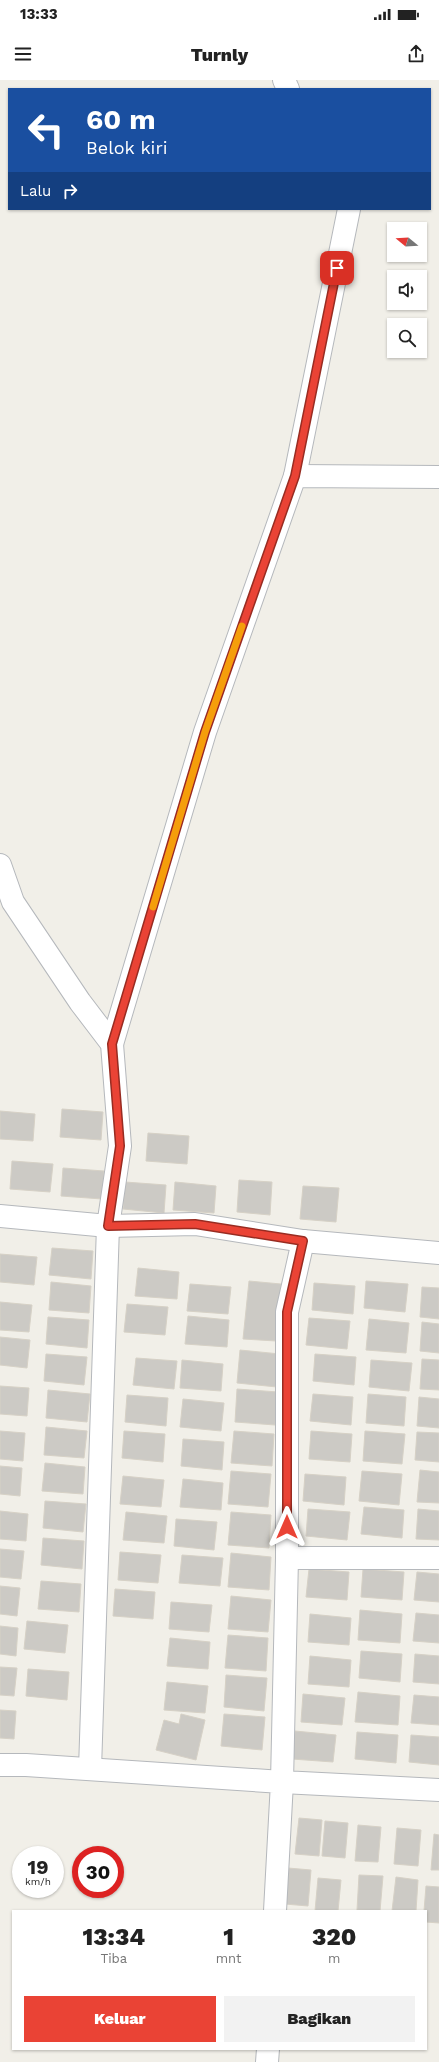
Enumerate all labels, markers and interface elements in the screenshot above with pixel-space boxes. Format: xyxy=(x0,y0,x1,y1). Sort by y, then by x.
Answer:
text: 13:33 xyxy=(20,5,58,23)
icon: menu xyxy=(12,43,34,65)
icon: share xyxy=(405,43,427,65)
text: Turnly xyxy=(191,44,248,65)
text: 60 m xyxy=(86,103,156,136)
icon: left xyxy=(20,104,72,156)
text: Belok kiri xyxy=(86,137,168,158)
icon: right xyxy=(59,180,81,202)
text: Lalu xyxy=(20,182,51,200)
north arrow xyxy=(387,222,427,262)
map controls xyxy=(387,222,427,358)
pin xyxy=(320,251,354,285)
icon: arrive xyxy=(326,257,348,279)
button: sound xyxy=(387,270,427,310)
button: search xyxy=(387,318,427,358)
position arrow xyxy=(266,1506,308,1548)
speed limit sign: 30 xyxy=(72,1846,124,1898)
text: 19 xyxy=(28,1855,48,1879)
text: km/h xyxy=(25,1876,51,1887)
text: 13:34 xyxy=(83,1923,145,1951)
text: 1 xyxy=(223,1923,234,1951)
text: 320 xyxy=(312,1923,356,1951)
text: Tiba xyxy=(101,1951,127,1966)
text: mnt xyxy=(216,1951,241,1966)
text: m xyxy=(328,1951,340,1966)
button: Keluar xyxy=(24,1996,216,2042)
button: Bagikan xyxy=(224,1996,415,2042)

